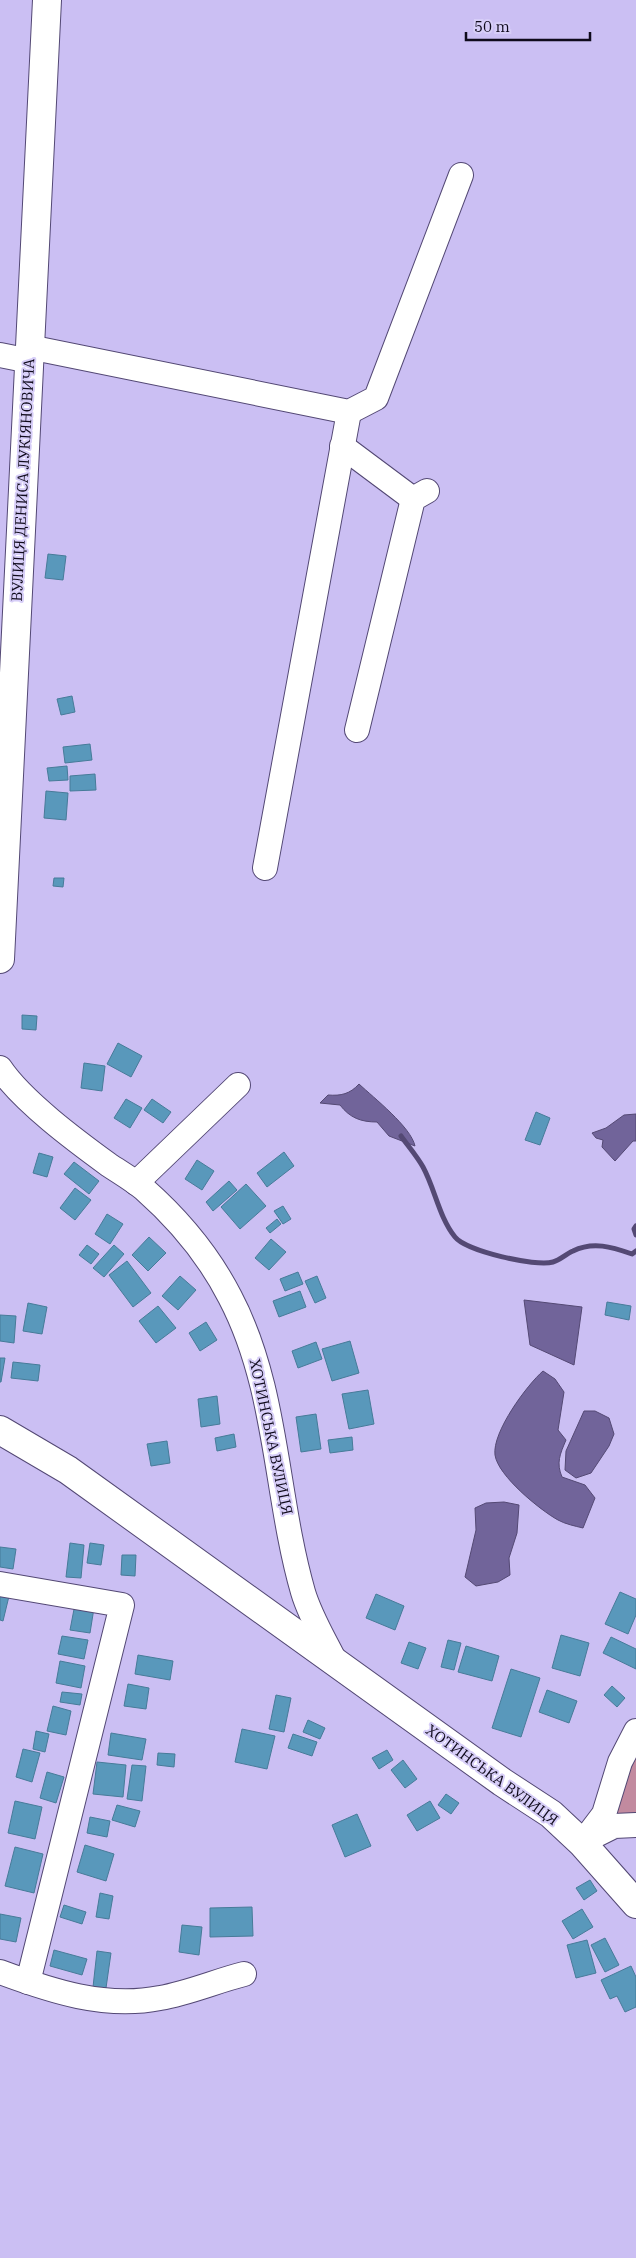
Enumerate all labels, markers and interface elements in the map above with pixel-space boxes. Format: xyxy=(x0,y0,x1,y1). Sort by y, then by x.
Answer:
scale bar xyxy=(466,10,590,42)
text: 50 m xyxy=(474,17,510,36)
street label: ВУЛИЦЯ ДЕНИСА ЛУКІЯНОВИЧА xyxy=(7,357,38,602)
street label: ХОТИНСЬКА ВУЛИЦЯ xyxy=(246,1357,297,1517)
street label: ХОТИНСЬКА ВУЛИЦЯ xyxy=(422,1720,562,1829)

